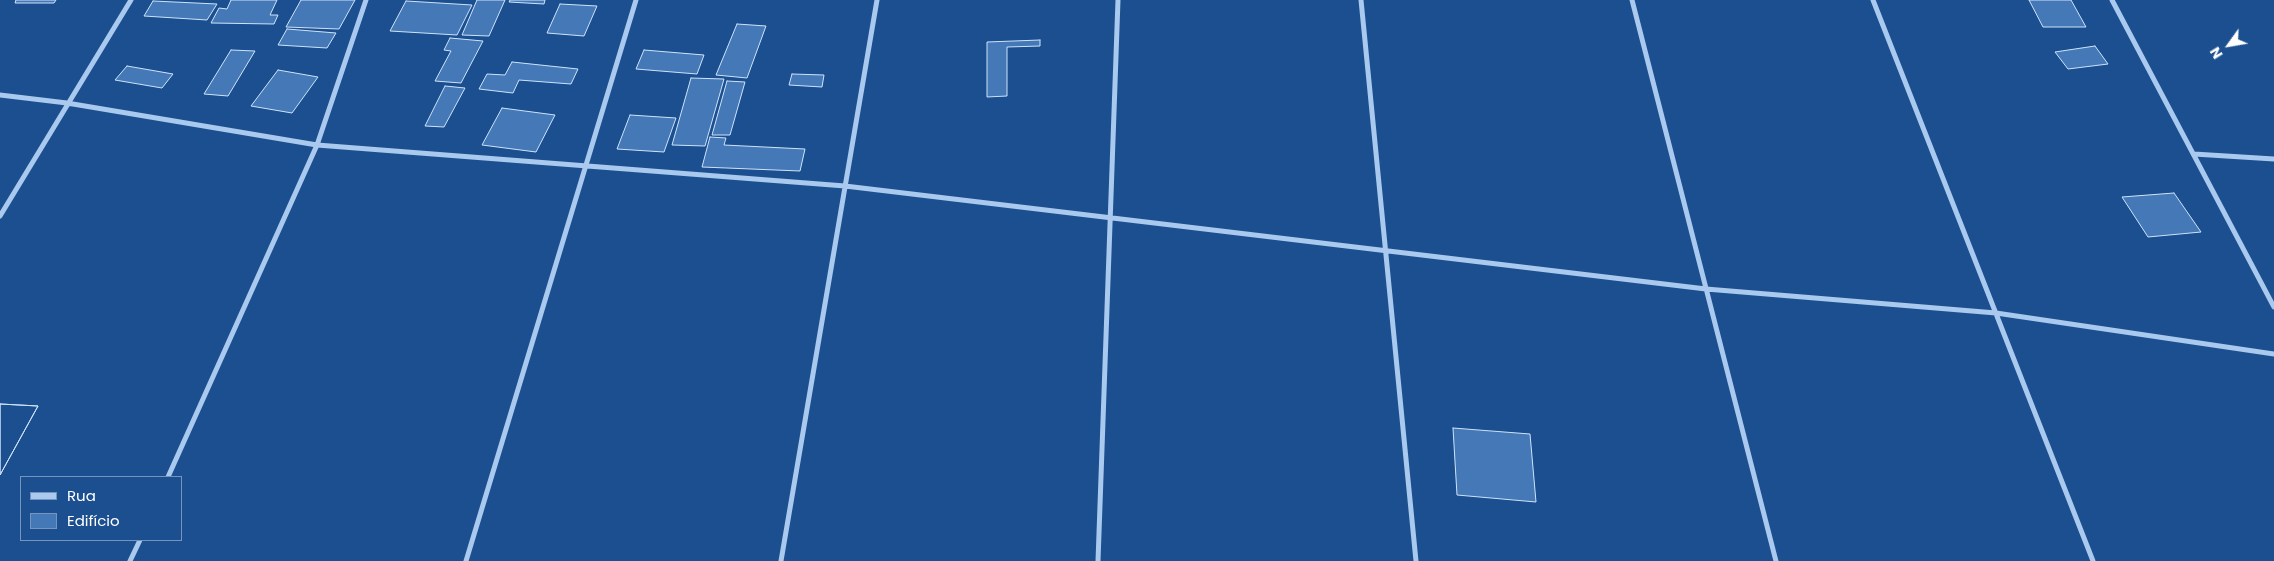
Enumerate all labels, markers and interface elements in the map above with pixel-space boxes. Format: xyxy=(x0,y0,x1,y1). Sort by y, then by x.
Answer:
north arrow xyxy=(2204,20,2254,70)
text: N xyxy=(2205,43,2228,63)
legend xyxy=(20,476,182,541)
text: Rua xyxy=(67,485,96,506)
text: Edifício xyxy=(67,510,120,531)

